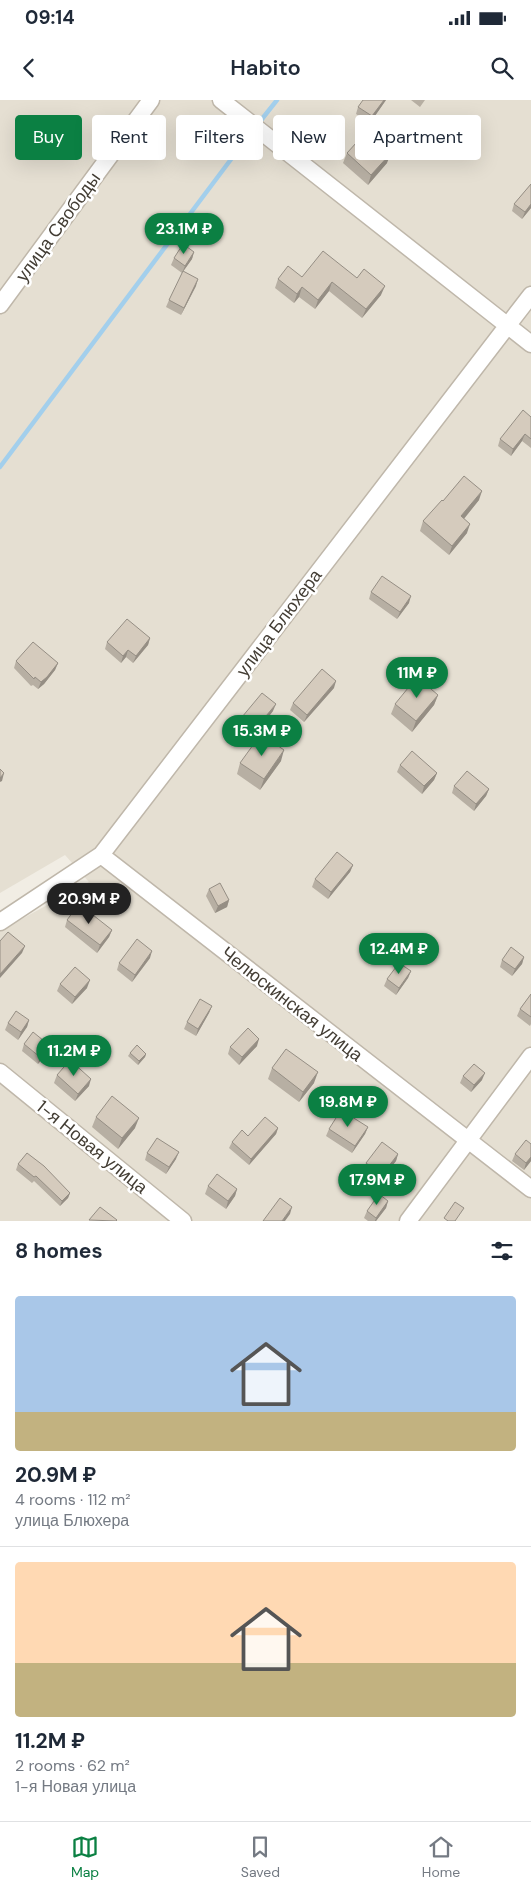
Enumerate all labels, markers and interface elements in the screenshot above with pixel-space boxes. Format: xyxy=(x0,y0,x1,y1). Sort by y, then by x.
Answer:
text: 09:14 xyxy=(25,5,75,30)
text: Habito xyxy=(230,53,301,82)
icon: back xyxy=(15,54,43,82)
icon: search xyxy=(488,54,516,82)
chip: Buy xyxy=(15,115,82,160)
chip: Rent xyxy=(92,115,166,160)
chip: Filters xyxy=(176,115,263,160)
chip: New xyxy=(273,115,345,160)
chip: Apartment xyxy=(355,115,481,160)
street label: улица Свободы xyxy=(10,167,106,287)
pin: 23.1M ₽ xyxy=(138,212,230,255)
text: 23.1M ₽ xyxy=(156,218,212,239)
street label: улица Блюхера xyxy=(231,564,328,682)
pin: 11M ₽ xyxy=(382,656,452,699)
text: 11M ₽ xyxy=(397,662,437,683)
pin: 15.3M ₽ xyxy=(216,714,308,757)
text: 15.3M ₽ xyxy=(233,720,291,741)
pin: 20.9M ₽ xyxy=(43,882,135,925)
text: 20.9M ₽ xyxy=(58,888,120,909)
pin: 12.4M ₽ xyxy=(353,932,445,975)
text: 12.4M ₽ xyxy=(370,938,428,959)
street label: Челюскинская улица xyxy=(216,941,369,1067)
pin: 11.2M ₽ xyxy=(28,1034,120,1077)
text: 11.2M ₽ xyxy=(47,1040,101,1061)
pin: 19.8M ₽ xyxy=(302,1086,394,1128)
text: 19.8M ₽ xyxy=(319,1091,377,1112)
street label: 1-я Новая улица xyxy=(31,1095,153,1200)
pin: 17.9M ₽ xyxy=(331,1164,423,1206)
text: 17.9M ₽ xyxy=(349,1169,405,1190)
text: 8 homes xyxy=(15,1237,103,1265)
icon: filters xyxy=(488,1237,516,1265)
icon: home xyxy=(221,1329,311,1419)
text: 20.9M ₽ xyxy=(15,1461,96,1489)
text: 4 rooms · 112 m² xyxy=(15,1489,131,1510)
text: улица Блюхера xyxy=(15,1510,129,1531)
icon: home xyxy=(221,1594,311,1684)
text: 11.2M ₽ xyxy=(15,1727,85,1755)
text: 2 rooms · 62 m² xyxy=(15,1755,130,1776)
text: 1-я Новая улица xyxy=(15,1776,136,1797)
tab: Map xyxy=(71,1833,99,1881)
tab: Saved xyxy=(241,1833,280,1881)
tab: Home xyxy=(422,1833,460,1881)

